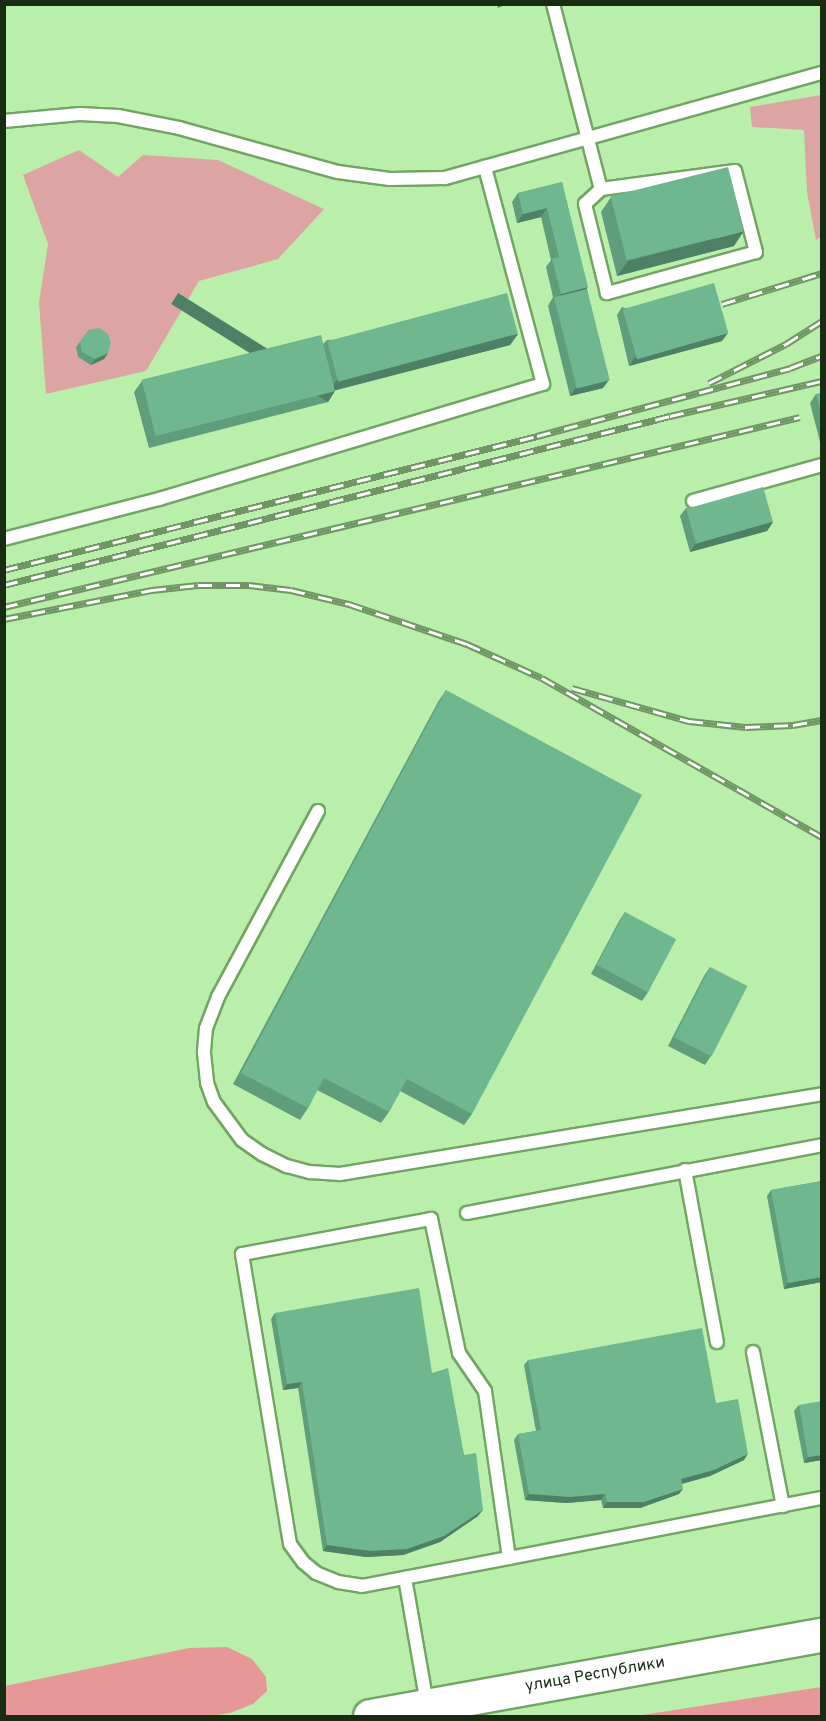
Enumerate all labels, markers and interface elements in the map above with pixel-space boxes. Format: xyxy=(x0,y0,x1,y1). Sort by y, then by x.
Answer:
street label: улица Республики xyxy=(524,1653,666,1697)

